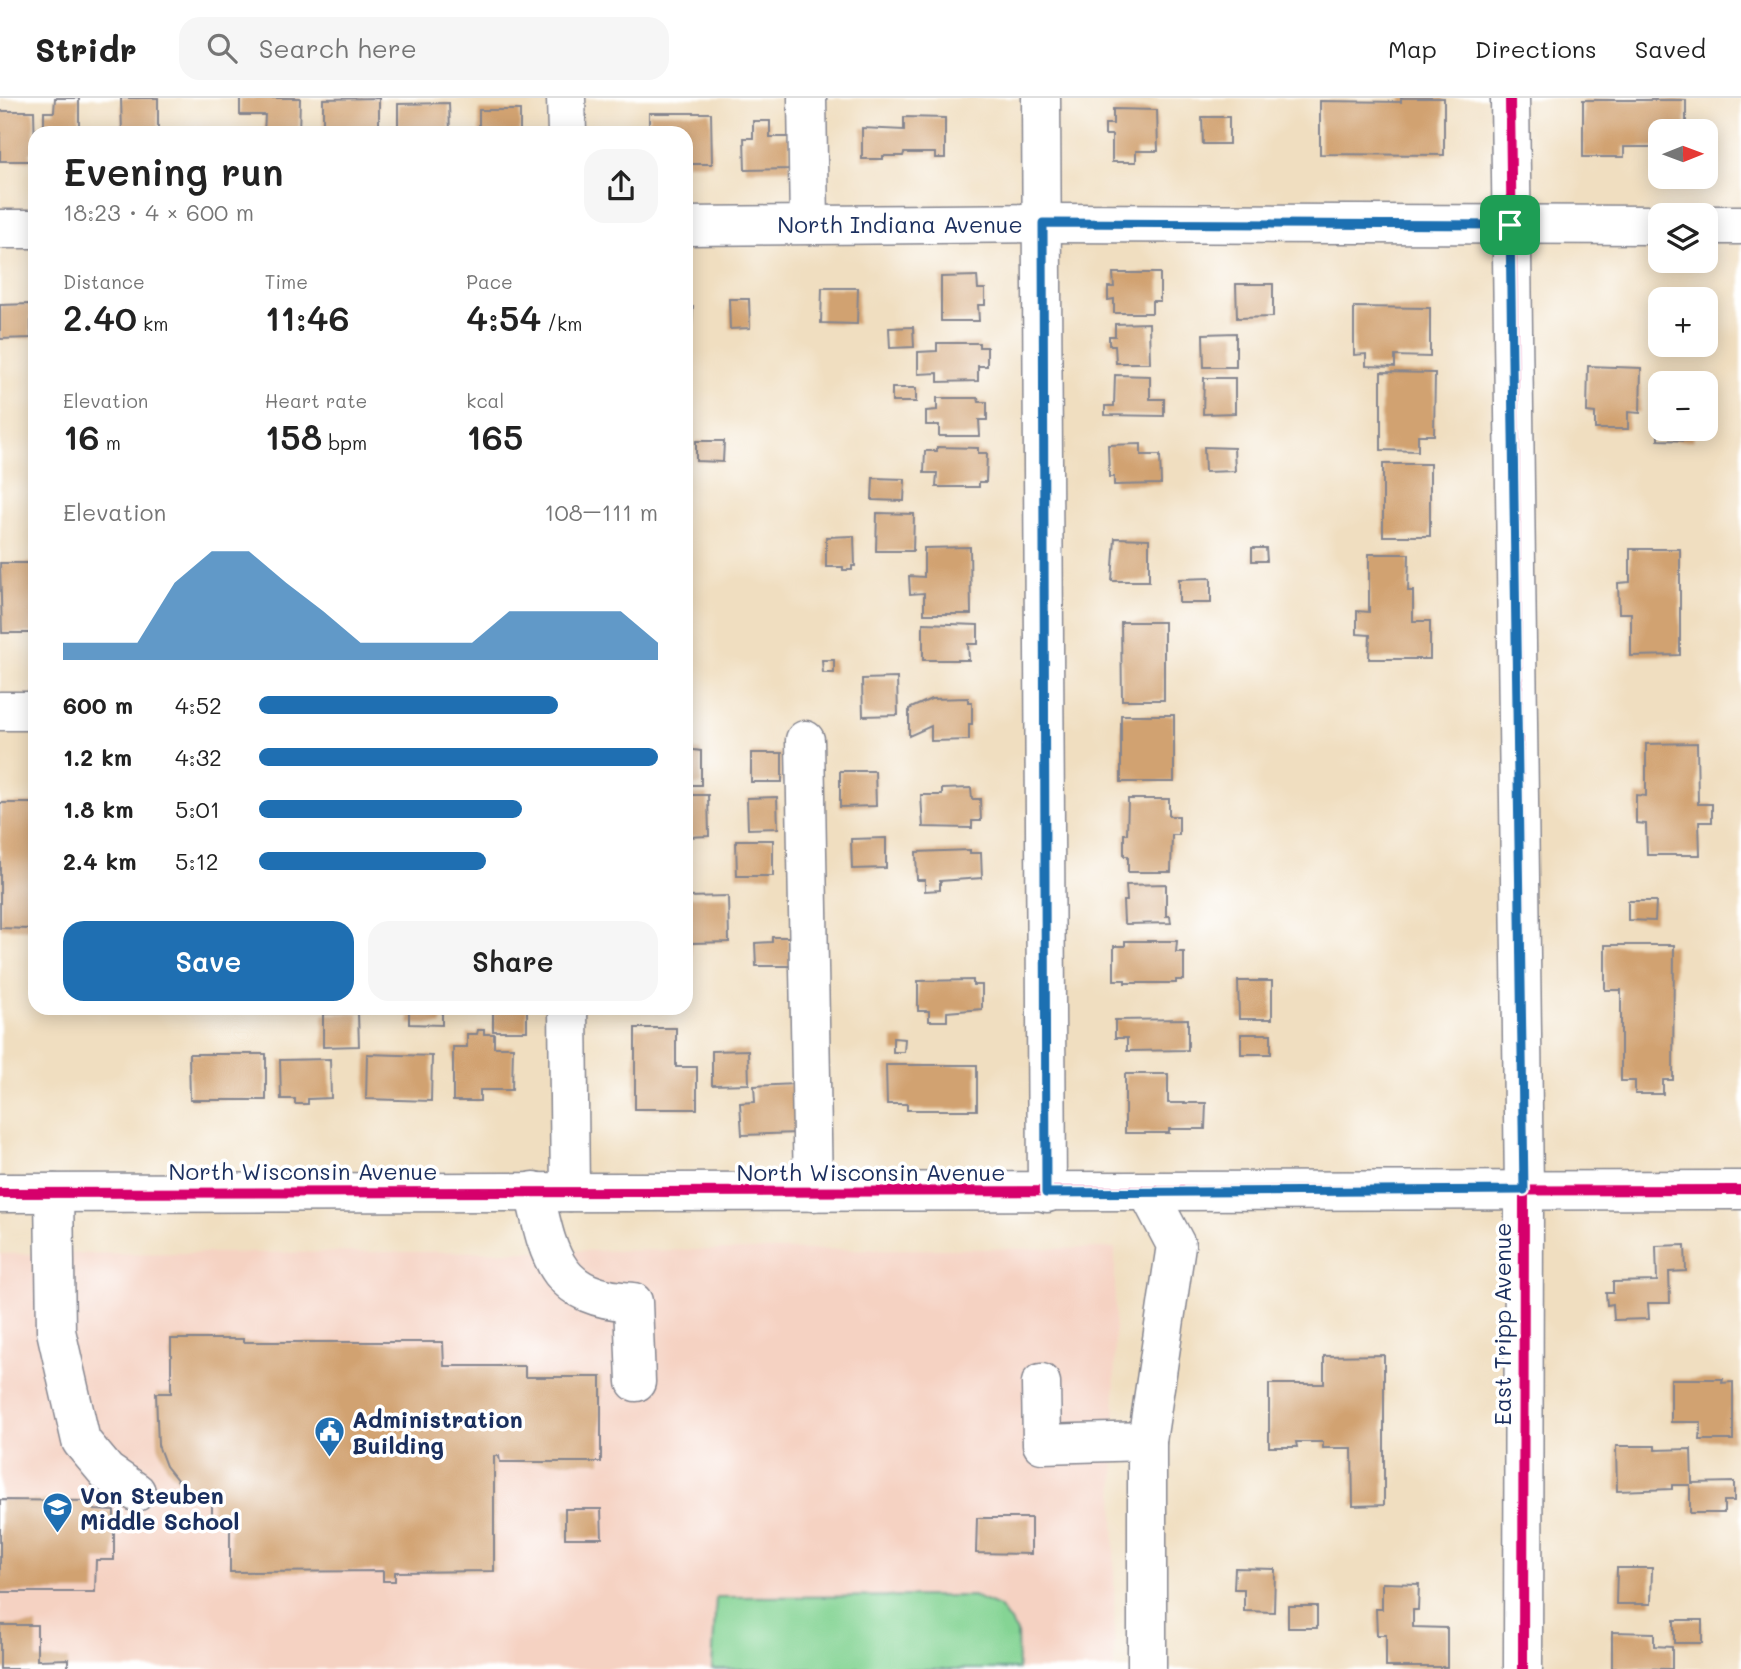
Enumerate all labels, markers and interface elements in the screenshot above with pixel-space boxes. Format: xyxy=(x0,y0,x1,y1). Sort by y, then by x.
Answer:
search box xyxy=(179,17,669,80)
text: Stridr xyxy=(35,27,137,70)
icon: search xyxy=(203,29,241,67)
text: Search here xyxy=(259,31,417,65)
text: Map xyxy=(1388,33,1437,64)
text: Directions xyxy=(1475,33,1597,64)
text: Saved xyxy=(1635,33,1706,64)
north arrow xyxy=(1648,119,1718,189)
map controls xyxy=(1648,119,1718,441)
text: Evening run xyxy=(63,146,284,196)
button: share xyxy=(584,149,658,223)
pin xyxy=(1480,195,1540,255)
text: 18:23 · 4 × 600 m xyxy=(63,197,254,227)
button: layers xyxy=(1648,203,1718,273)
icon: arrive xyxy=(1491,206,1529,244)
street label: North Indiana Avenue xyxy=(777,209,1023,239)
text: Distance xyxy=(63,269,145,294)
text: Time xyxy=(265,269,308,294)
text: Pace xyxy=(466,269,513,294)
button: + xyxy=(1648,287,1718,357)
text: 2.40 xyxy=(63,294,137,340)
text: 11:46 xyxy=(265,294,350,340)
text: 4:54 xyxy=(466,294,541,340)
text: km xyxy=(137,311,168,336)
text: /km xyxy=(541,311,582,336)
button: − xyxy=(1648,371,1718,441)
text: Elevation xyxy=(63,388,148,413)
text: Heart rate xyxy=(265,388,367,413)
text: kcal xyxy=(466,388,504,413)
text: 16 xyxy=(63,413,100,459)
text: 158 xyxy=(265,413,322,459)
text: 165 xyxy=(466,413,523,459)
text: m xyxy=(100,430,121,455)
text: bpm xyxy=(322,430,367,455)
text: Elevation xyxy=(63,497,166,527)
text: 108–111 m xyxy=(544,497,658,527)
text: 600 m xyxy=(63,690,133,720)
text: 4:52 xyxy=(175,690,222,720)
text: 1.2 km xyxy=(63,742,132,772)
text: 4:32 xyxy=(175,742,222,772)
text: 1.8 km xyxy=(63,794,133,824)
text: 5:01 xyxy=(175,794,220,824)
text: 2.4 km xyxy=(63,846,136,876)
text: 5:12 xyxy=(175,846,219,876)
button: Save xyxy=(63,921,354,1001)
button: Share xyxy=(368,921,658,1001)
street label: North Wisconsin Avenue xyxy=(169,1156,437,1186)
street label: North Wisconsin Avenue xyxy=(737,1157,1005,1187)
street label: East Tripp Avenue xyxy=(1487,1223,1517,1425)
place label: Administration Building xyxy=(352,1404,523,1460)
public building icon: Administration Building xyxy=(312,1415,346,1459)
place label: Von Steuben Middle School xyxy=(80,1480,239,1536)
school or university icon: Von Steuben Middle School xyxy=(40,1491,74,1535)

